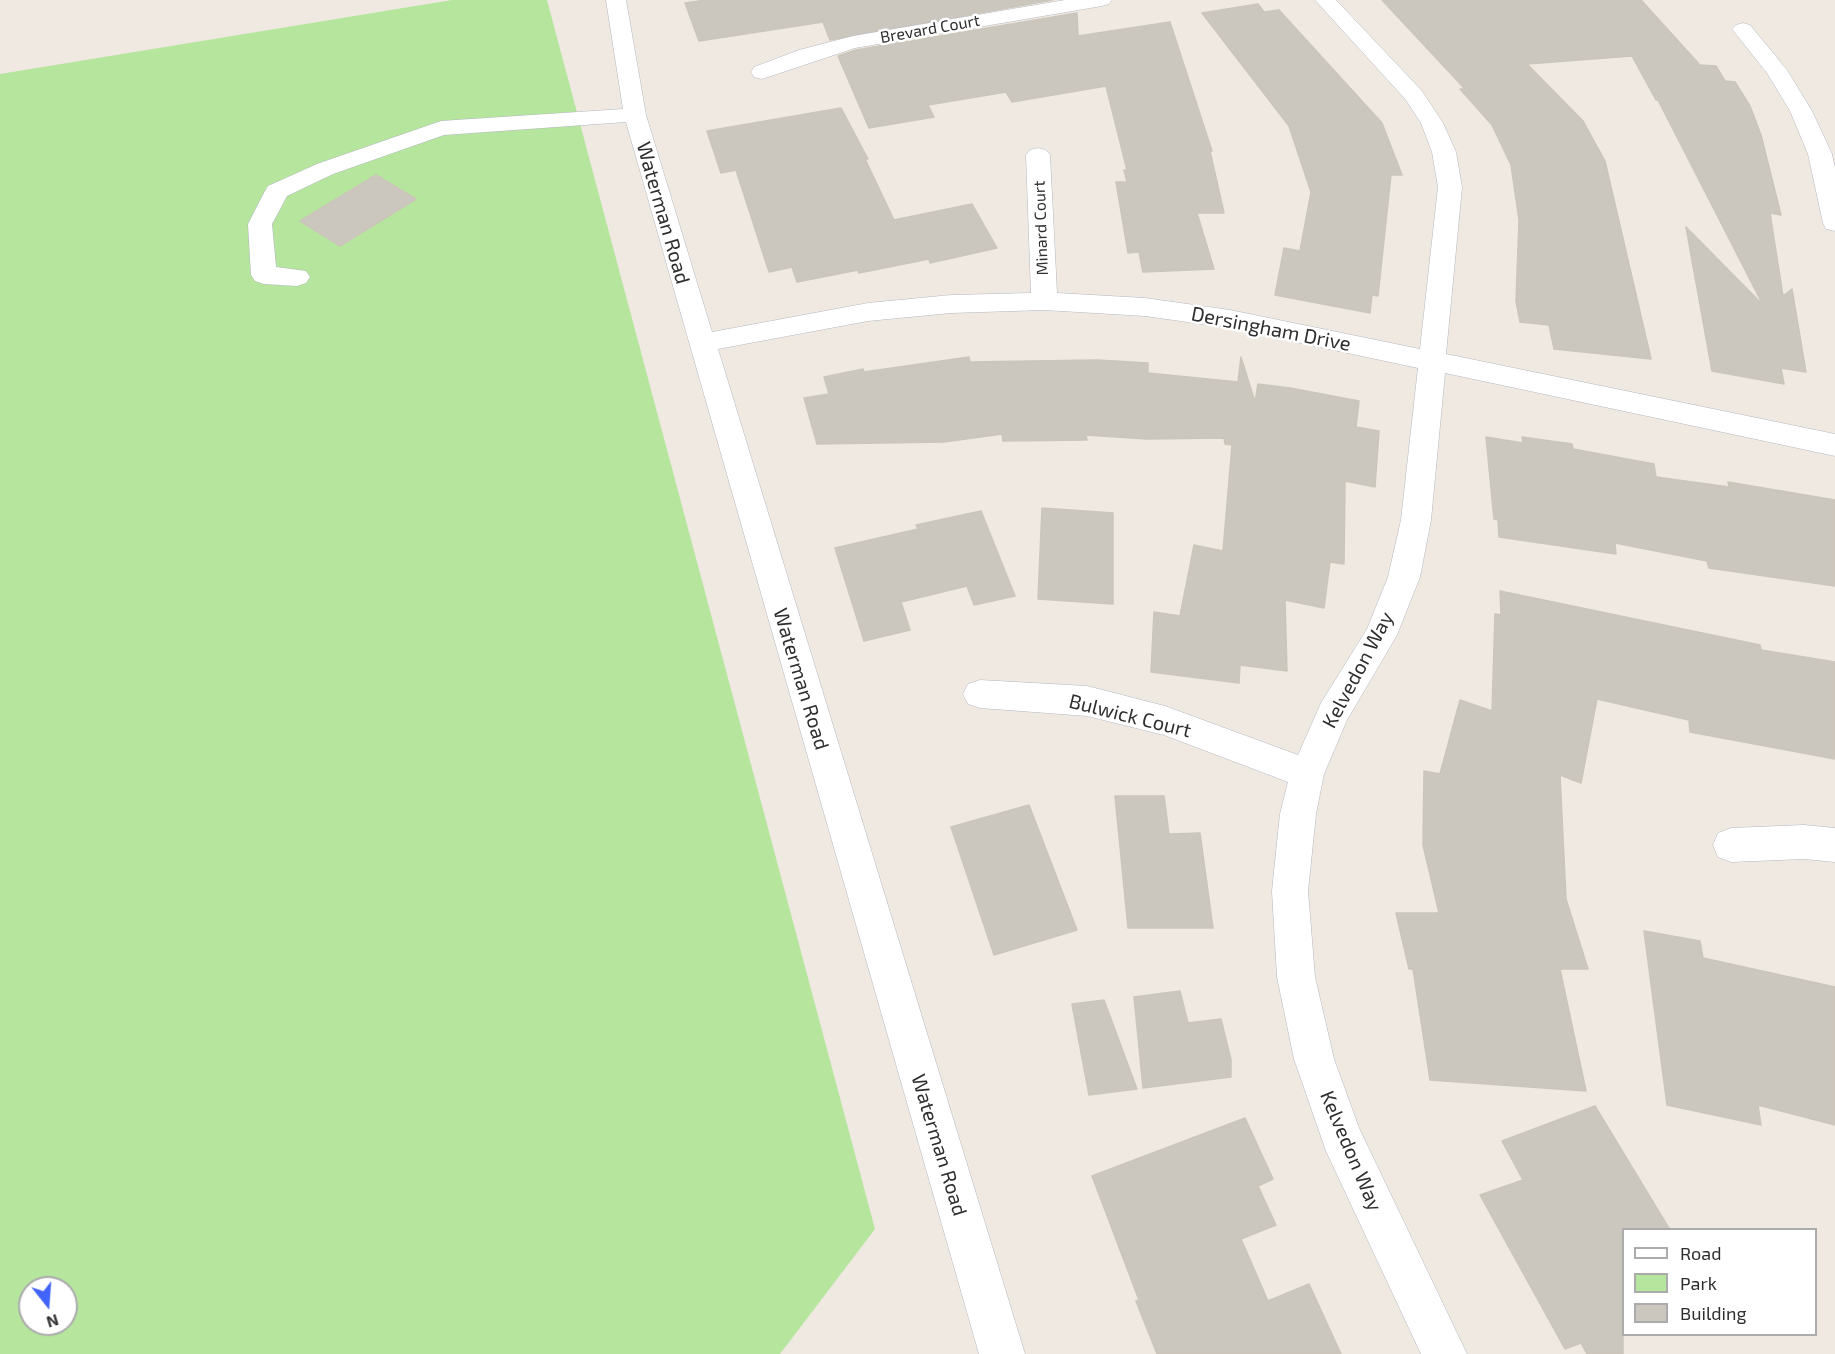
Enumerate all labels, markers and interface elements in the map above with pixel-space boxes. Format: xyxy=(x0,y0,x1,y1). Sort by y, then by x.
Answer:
street label: Brevard Court xyxy=(879,11,981,47)
street label: Waterman Road xyxy=(631,139,695,287)
street label: Minard Court xyxy=(1030,180,1052,276)
street label: Dersingham Drive xyxy=(1189,302,1353,356)
street label: Waterman Road xyxy=(768,605,834,753)
street label: Kelvedon Way xyxy=(1317,608,1399,732)
street label: Bulwick Court xyxy=(1066,689,1194,743)
street label: Waterman Road xyxy=(906,1071,972,1219)
street label: Kelvedon Way xyxy=(1315,1087,1387,1215)
legend xyxy=(1622,1228,1817,1336)
text: Road xyxy=(1680,1242,1721,1264)
text: Park xyxy=(1680,1272,1717,1294)
north arrow xyxy=(18,1276,78,1336)
text: Building xyxy=(1680,1302,1747,1324)
text: N xyxy=(45,1311,61,1333)

